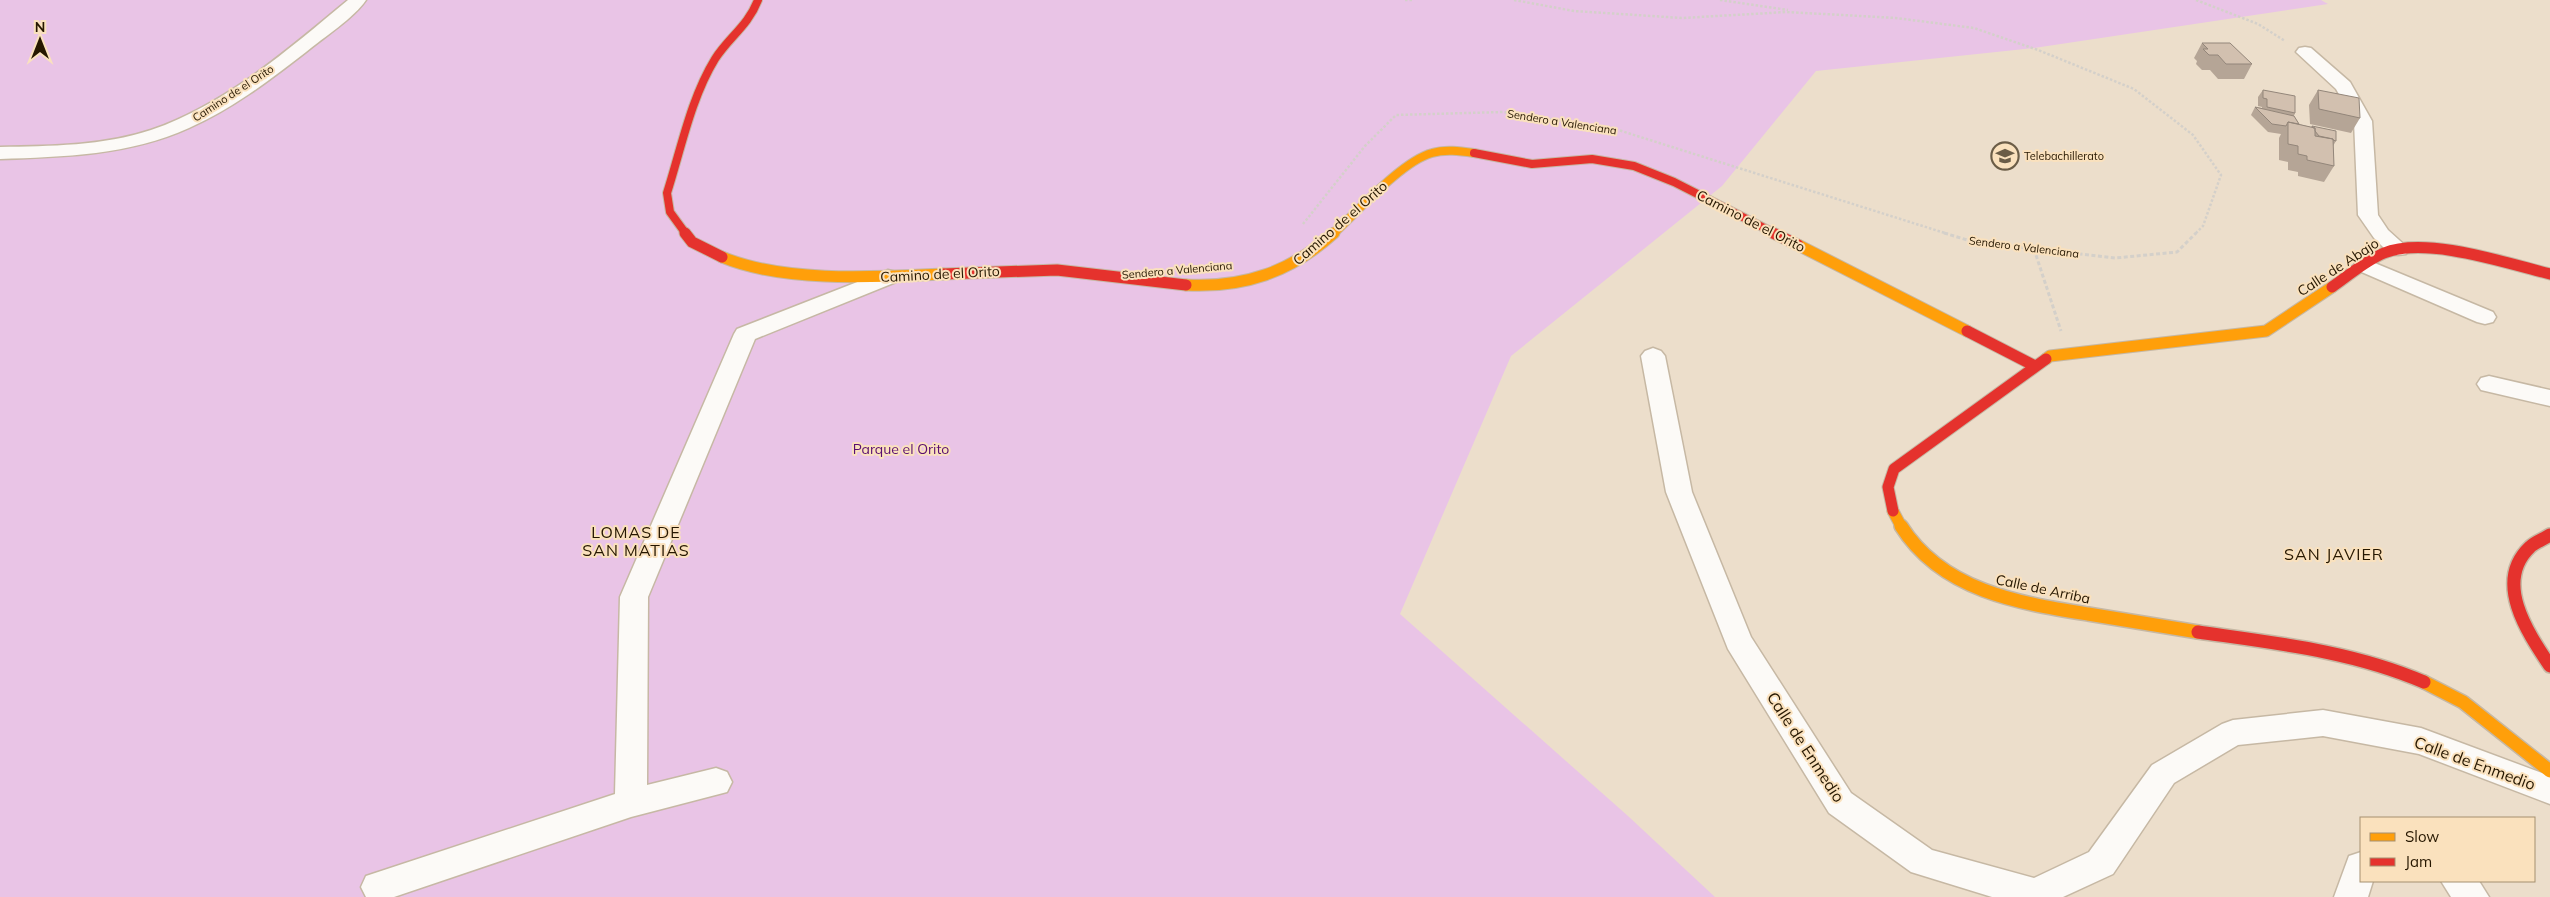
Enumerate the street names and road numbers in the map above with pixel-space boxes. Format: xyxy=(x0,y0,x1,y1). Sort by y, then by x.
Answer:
street label: Camino de el Orito xyxy=(190,62,276,124)
street label: Sendero a Valenciana xyxy=(1506,106,1618,138)
street label: Camino de el Orito xyxy=(1289,177,1391,269)
street label: Camino de el Orito xyxy=(1694,186,1808,256)
street label: Sendero a Valenciana xyxy=(1968,233,2080,261)
street label: Calle de Abajo xyxy=(2294,234,2382,300)
street label: Sendero a Valenciana xyxy=(1121,258,1233,282)
street label: Camino de el Orito xyxy=(880,262,1000,286)
street label: Calle de Arriba xyxy=(1994,570,2092,608)
street label: Calle de Enmedio xyxy=(1763,688,1849,806)
street label: Calle de Enmedio xyxy=(2412,732,2538,794)

